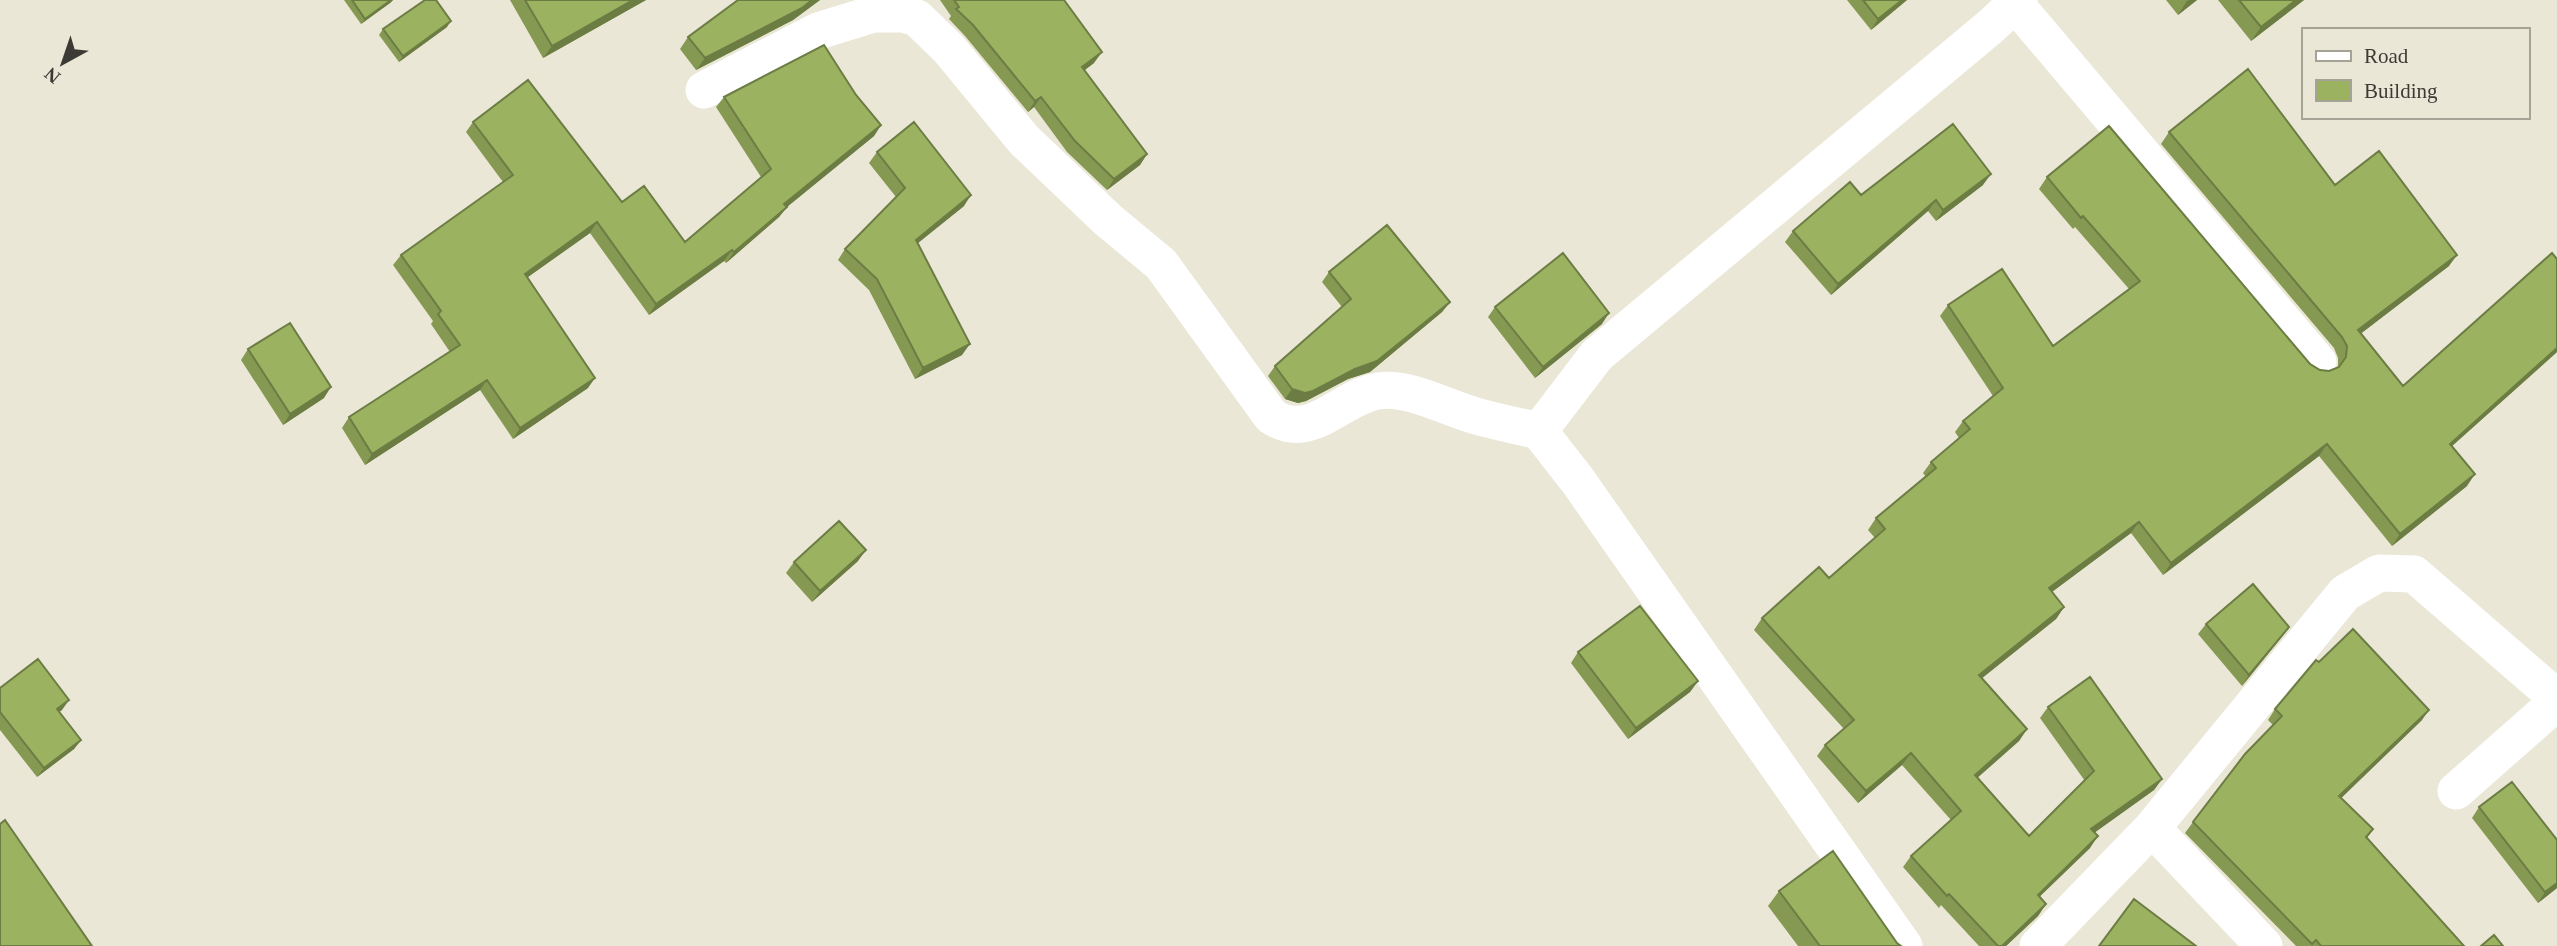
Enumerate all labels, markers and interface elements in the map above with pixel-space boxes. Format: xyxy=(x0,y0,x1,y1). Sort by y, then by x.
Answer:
north arrow xyxy=(28,28,98,98)
legend xyxy=(2302,28,2529,119)
text: Road xyxy=(2364,44,2409,68)
text: N xyxy=(40,63,64,88)
text: Building xyxy=(2364,79,2438,103)

